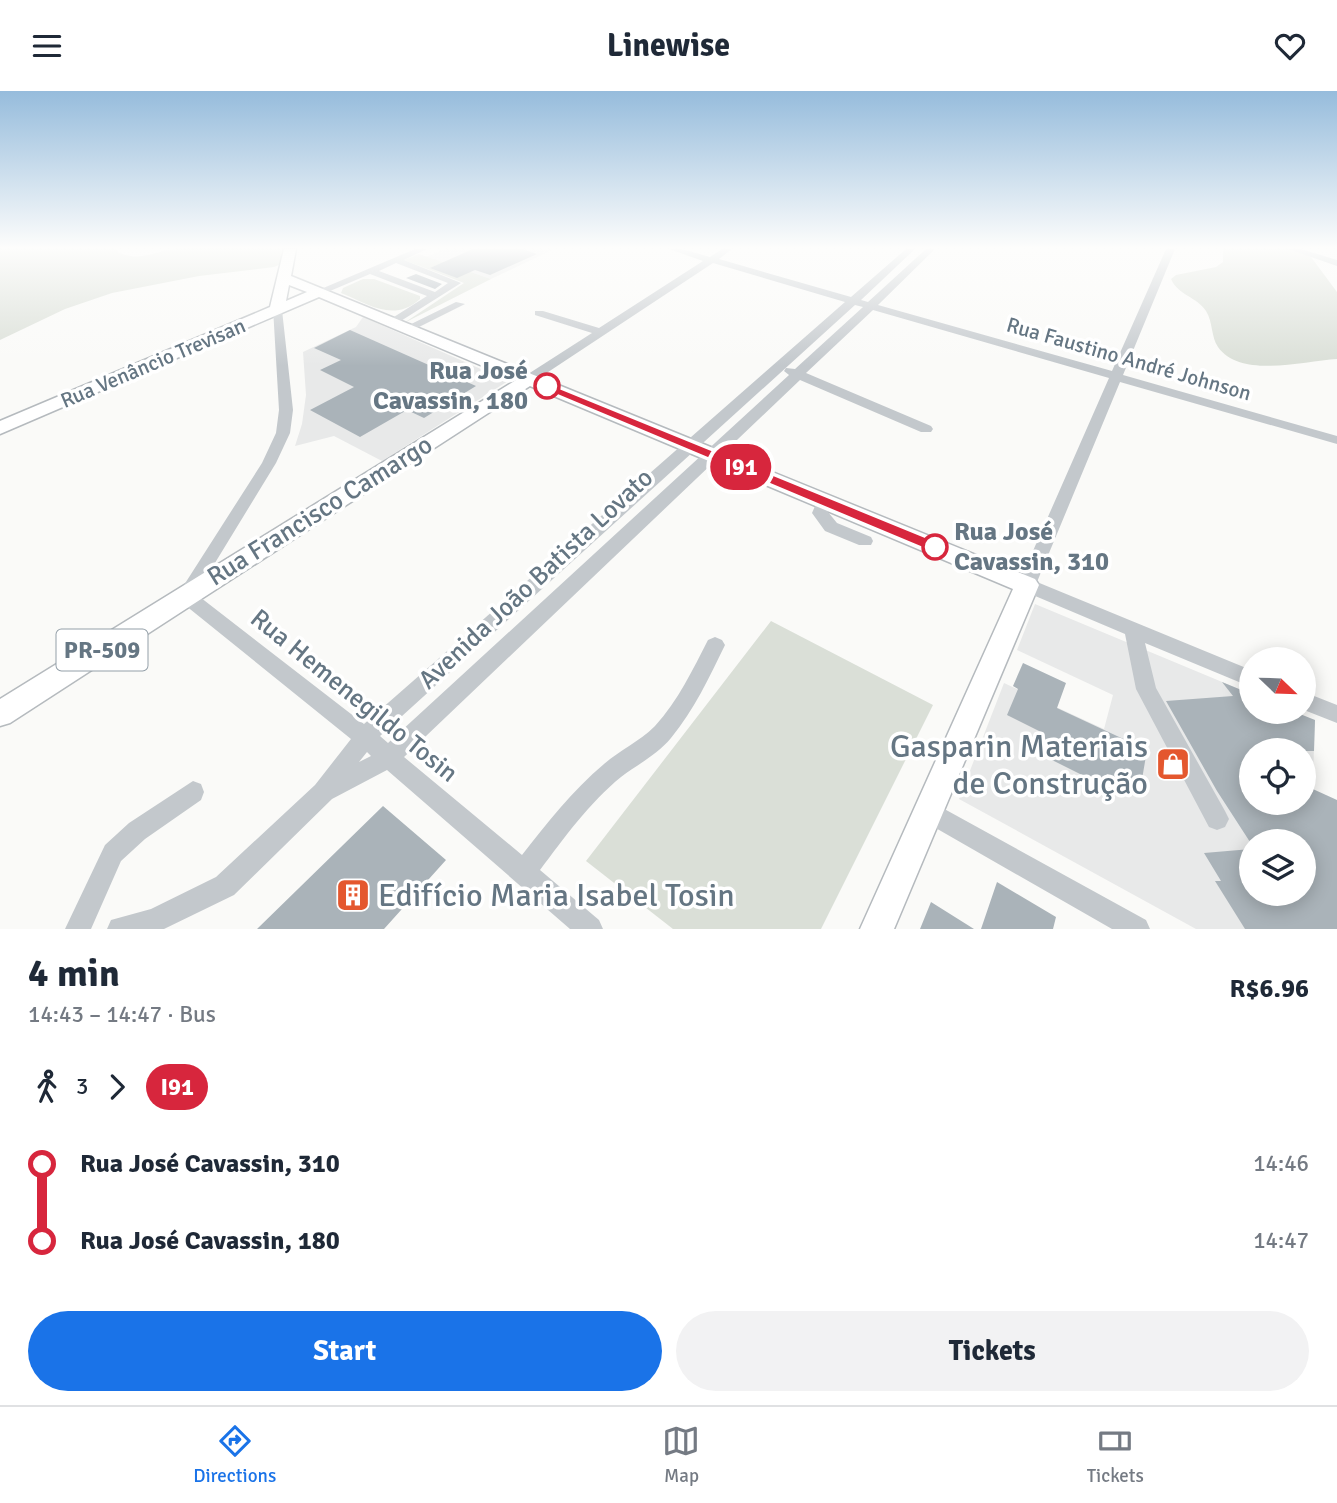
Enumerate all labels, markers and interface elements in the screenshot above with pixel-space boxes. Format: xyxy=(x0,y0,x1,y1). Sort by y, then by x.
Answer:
text: Linewise xyxy=(607,26,730,65)
icon: menu xyxy=(28,27,66,65)
icon: heart xyxy=(1271,27,1309,65)
street label: Rua Venâncio Trevisan xyxy=(57,312,249,414)
street label: Rua Faustino André Johnson xyxy=(1004,312,1254,406)
place label: Rua José Cavassin, 180 xyxy=(373,355,528,417)
marker: Rua José Cavassin, 180 xyxy=(534,373,560,399)
street label: Rua Francisco Camargo xyxy=(202,429,438,593)
line badge: I91 xyxy=(701,444,781,490)
text: I91 xyxy=(724,452,758,482)
street label: Avenida João Batista Lovato xyxy=(412,462,660,696)
place label: Rua José Cavassin, 310 xyxy=(954,516,1109,578)
marker: Rua José Cavassin, 310 xyxy=(922,534,948,560)
street label: Rua Hemenegildo Tosin xyxy=(244,602,464,790)
road number: PR-509 xyxy=(56,629,148,671)
north arrow xyxy=(1239,647,1316,725)
map controls xyxy=(1239,647,1316,906)
place label: Gasparin Materiais de Construção xyxy=(890,727,1148,803)
button: locate xyxy=(1239,738,1316,815)
shop icon: Gasparin Materiais de Construção xyxy=(1154,745,1192,783)
button: layers xyxy=(1239,829,1316,906)
building icon: Edifício Maria Isabel Tosin xyxy=(334,876,372,914)
place label: Edifício Maria Isabel Tosin xyxy=(378,876,735,915)
text: 4 min xyxy=(28,950,120,997)
text: R$6.96 xyxy=(1229,973,1309,1005)
text: 14:43 – 14:47 · Bus xyxy=(28,1000,216,1029)
icon: walk xyxy=(28,1068,66,1106)
icon: forward xyxy=(98,1068,136,1106)
text: 3 xyxy=(76,1072,88,1101)
text: I91 xyxy=(160,1072,194,1102)
text: Rua José Cavassin, 310 xyxy=(80,1148,340,1180)
text: 14:46 xyxy=(1253,1149,1309,1178)
text: Rua José Cavassin, 180 xyxy=(80,1225,340,1257)
text: 14:47 xyxy=(1253,1226,1309,1255)
button: Start xyxy=(28,1311,662,1391)
button: Tickets xyxy=(676,1311,1309,1391)
tab: Directions xyxy=(193,1422,276,1488)
tab: Map xyxy=(662,1422,700,1488)
tab: Tickets xyxy=(1087,1422,1144,1488)

